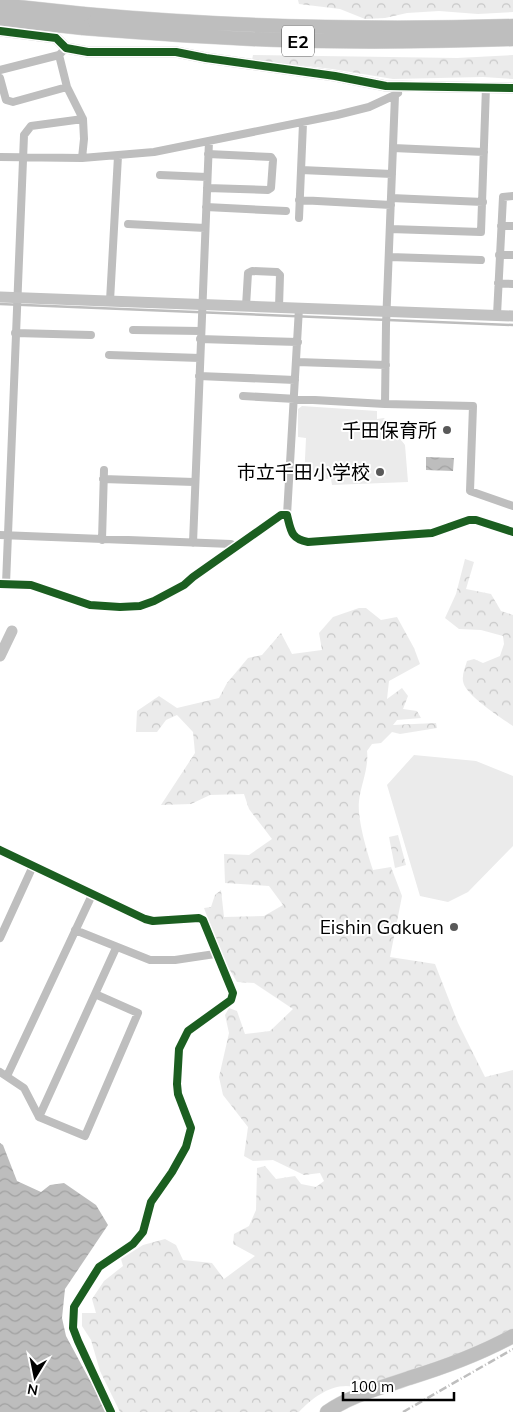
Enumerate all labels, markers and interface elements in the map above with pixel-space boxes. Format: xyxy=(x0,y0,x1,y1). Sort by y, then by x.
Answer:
road number: E2 xyxy=(282,26,314,56)
place label: 千田保育所 xyxy=(342,418,437,442)
marker: 千田保育所 xyxy=(441,424,453,436)
place label: 市立千田小学校 xyxy=(237,460,370,484)
marker: 市立千田小学校 xyxy=(374,466,386,478)
place label: Eishin Gakuen xyxy=(320,915,444,939)
marker: Eishin Gakuen xyxy=(448,921,460,933)
north arrow xyxy=(10,1352,60,1402)
scale bar xyxy=(343,1370,454,1402)
text: 100 m xyxy=(350,1377,394,1396)
text: N xyxy=(26,1380,40,1400)

